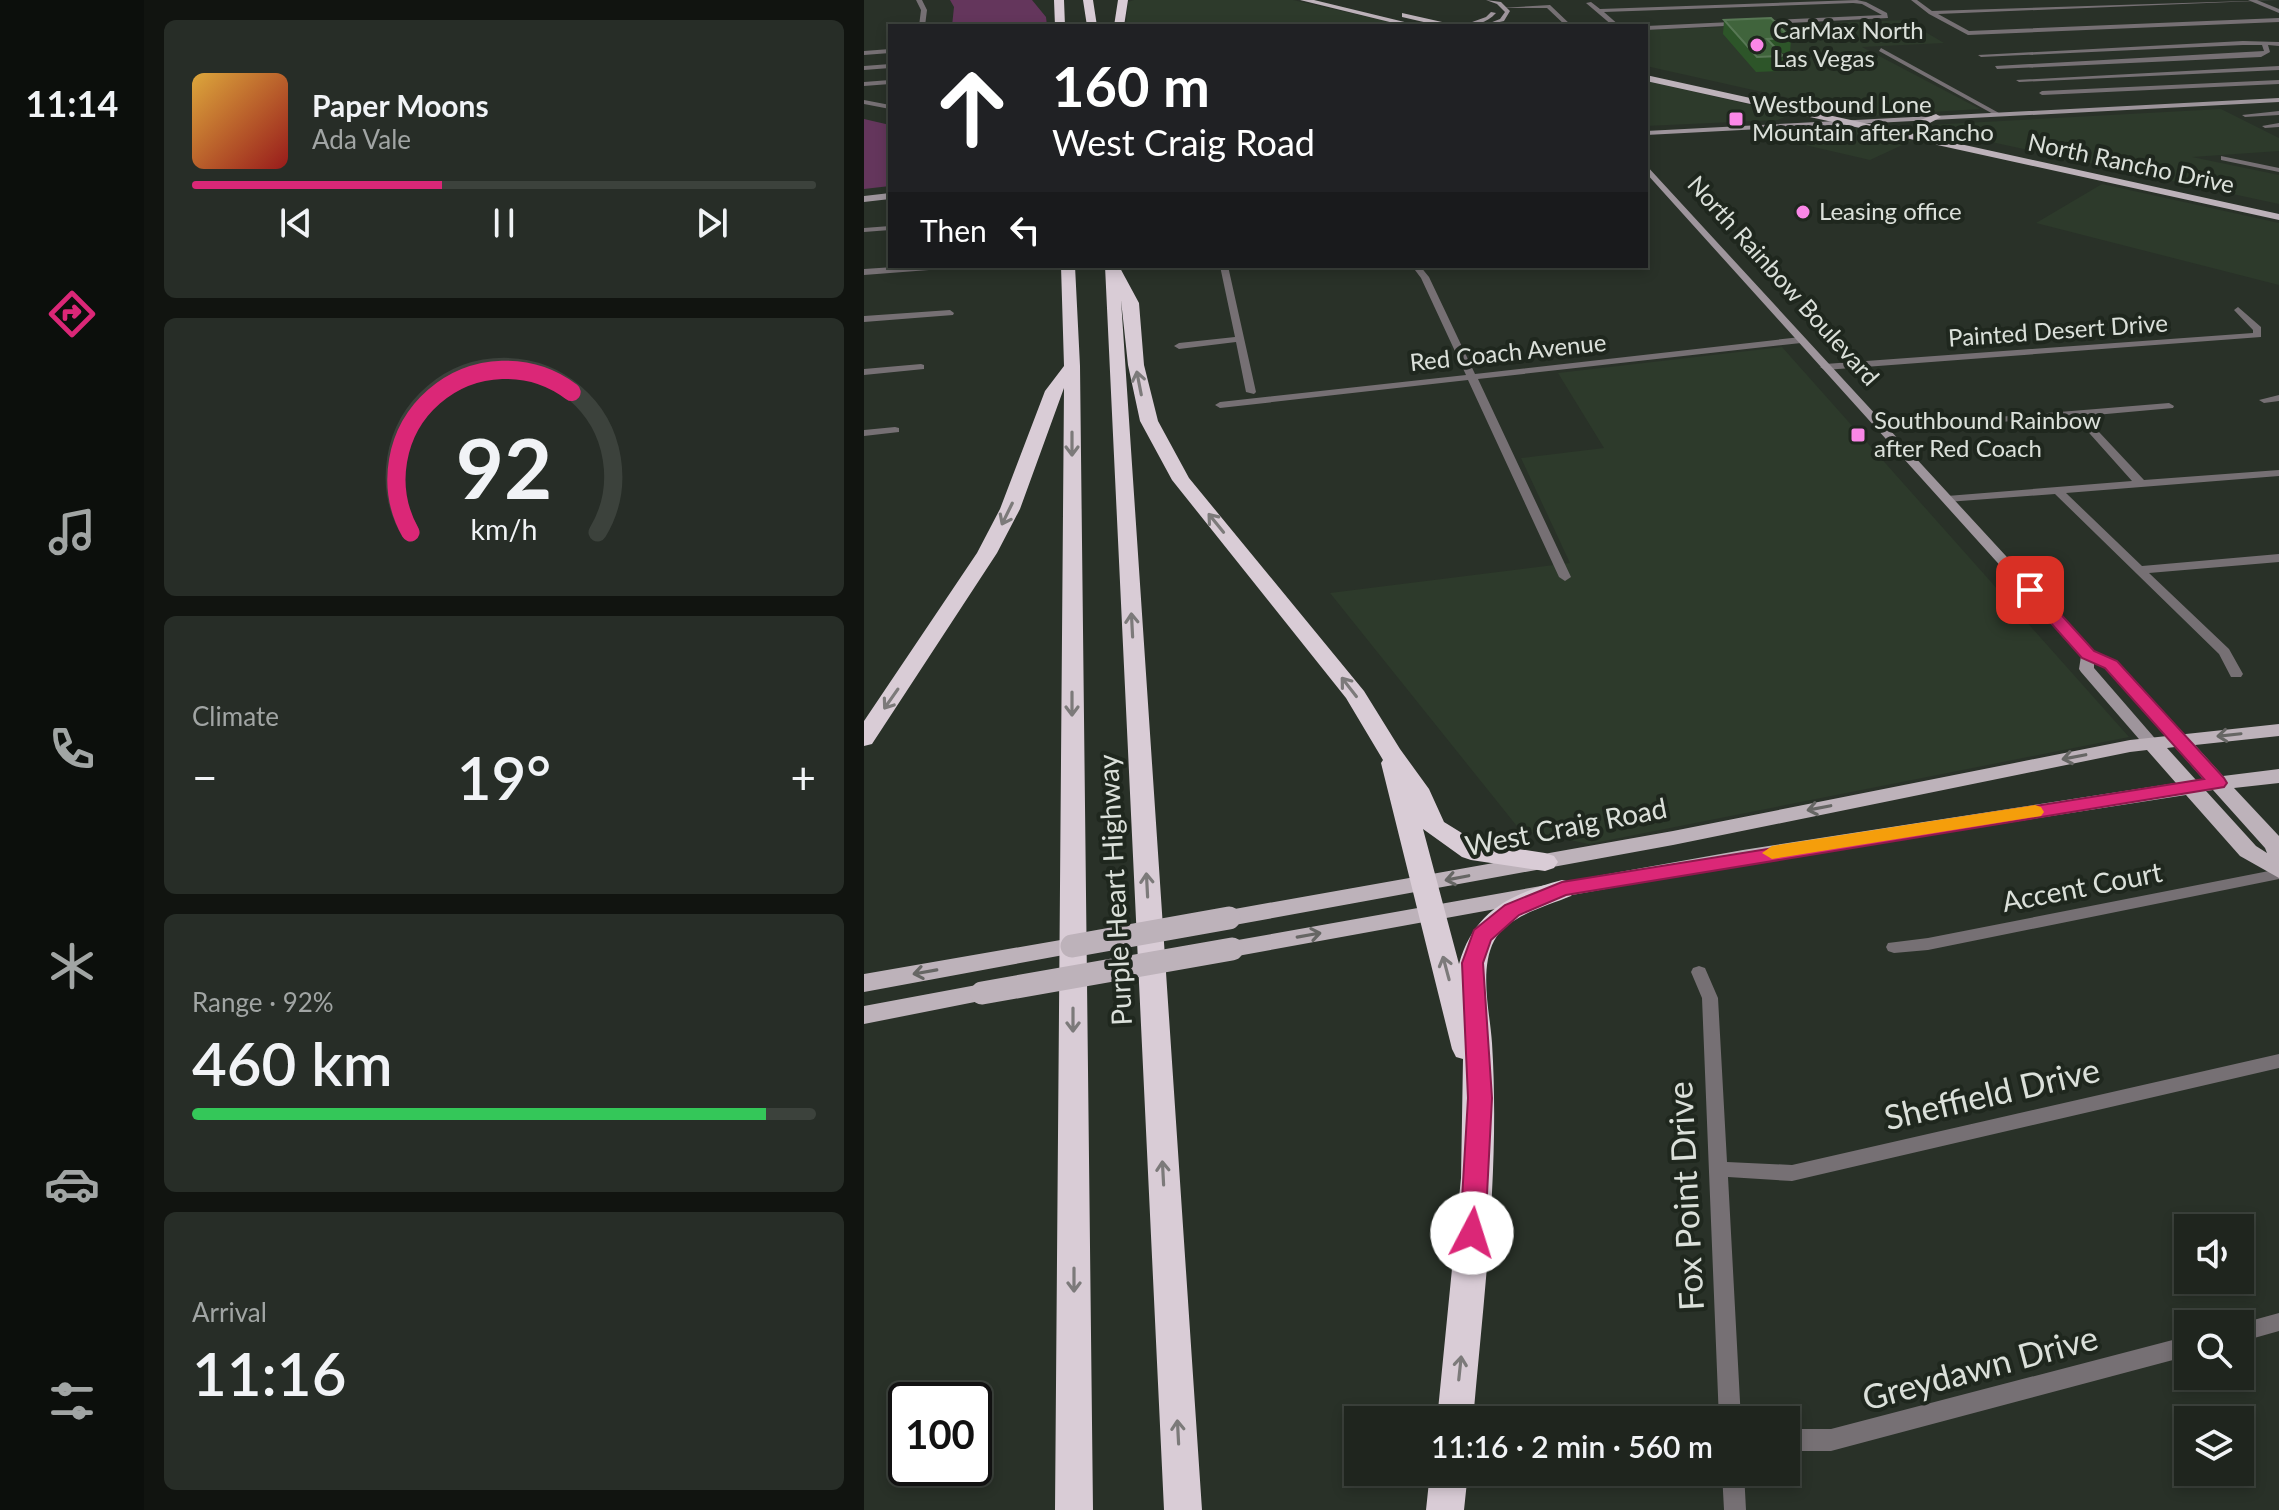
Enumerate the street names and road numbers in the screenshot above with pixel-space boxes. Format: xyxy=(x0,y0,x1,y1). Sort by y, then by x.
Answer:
street label: North Rancho Drive xyxy=(2025,126,2237,199)
street label: North Rainbow Boulevard xyxy=(1682,169,1886,391)
street label: Painted Desert Drive xyxy=(1947,307,2169,352)
street label: Red Coach Avenue xyxy=(1408,327,1608,376)
street label: Purple Heart Highway xyxy=(1090,753,1138,1027)
street label: West Craig Road xyxy=(1462,790,1669,862)
street label: Accent Court xyxy=(1999,854,2165,918)
street label: Sheffield Drive xyxy=(1880,1048,2103,1137)
street label: Fox Point Drive xyxy=(1658,1080,1711,1312)
street label: Greydawn Drive xyxy=(1857,1315,2102,1418)

